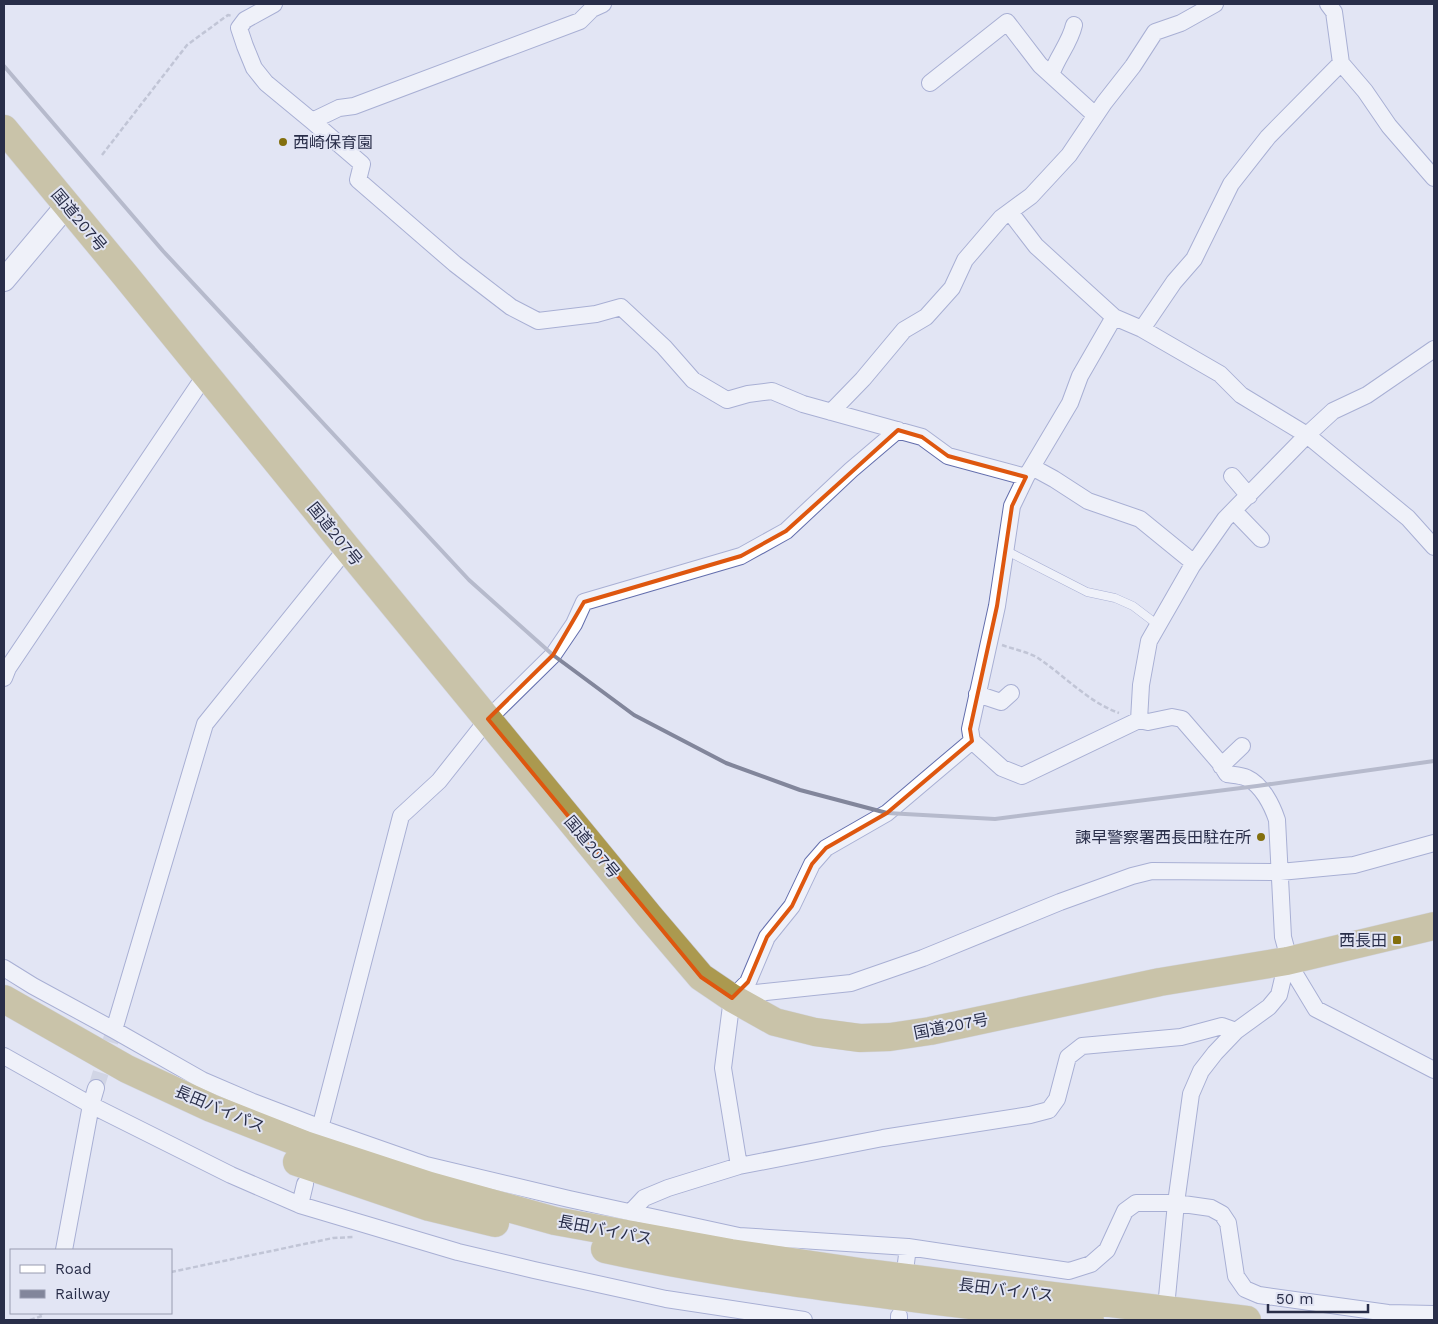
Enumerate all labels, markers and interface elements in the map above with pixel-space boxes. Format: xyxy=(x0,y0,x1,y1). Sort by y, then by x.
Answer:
place label: 西崎保育園 xyxy=(293,133,373,152)
marker: 西崎保育園 xyxy=(277,136,289,148)
street label: 国道207号 xyxy=(47,185,111,255)
street label: 国道207号 xyxy=(304,499,366,569)
street label: 国道207号 xyxy=(560,812,624,882)
place label: 諫早警察署西長田駐在所 xyxy=(1075,828,1251,847)
marker: 諫早警察署西長田駐在所 xyxy=(1255,831,1267,843)
place label: 西長田 xyxy=(1339,931,1387,950)
marker: 西長田 xyxy=(1391,934,1403,946)
street label: 国道207号 xyxy=(912,1009,990,1043)
street label: 長田バイパス xyxy=(172,1082,268,1136)
street label: 長田バイパス xyxy=(556,1212,654,1248)
legend xyxy=(10,1249,172,1314)
text: Road xyxy=(55,1260,92,1278)
street label: 長田バイパス xyxy=(957,1275,1055,1305)
scale bar xyxy=(1268,1282,1368,1314)
text: Railway xyxy=(55,1285,110,1303)
text: 50 m xyxy=(1276,1290,1313,1308)

